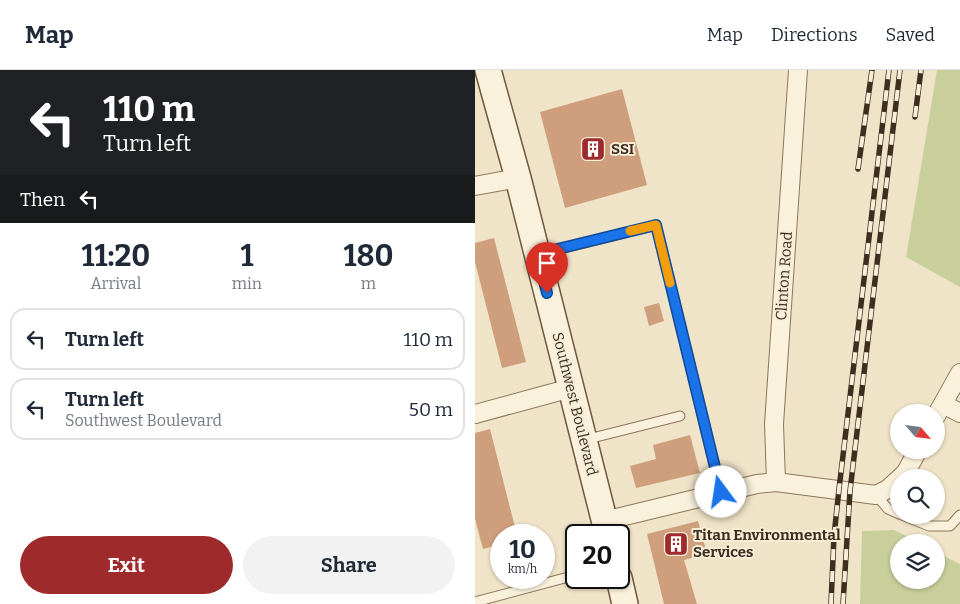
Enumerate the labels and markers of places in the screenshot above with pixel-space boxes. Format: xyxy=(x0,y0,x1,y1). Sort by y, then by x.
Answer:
building icon: SSI xyxy=(580,136,606,162)
place label: SSI xyxy=(611,140,634,158)
pin xyxy=(526,242,568,293)
place label: Titan Environmental Services xyxy=(693,526,841,561)
building icon: Titan Environmental Services xyxy=(663,531,689,557)

